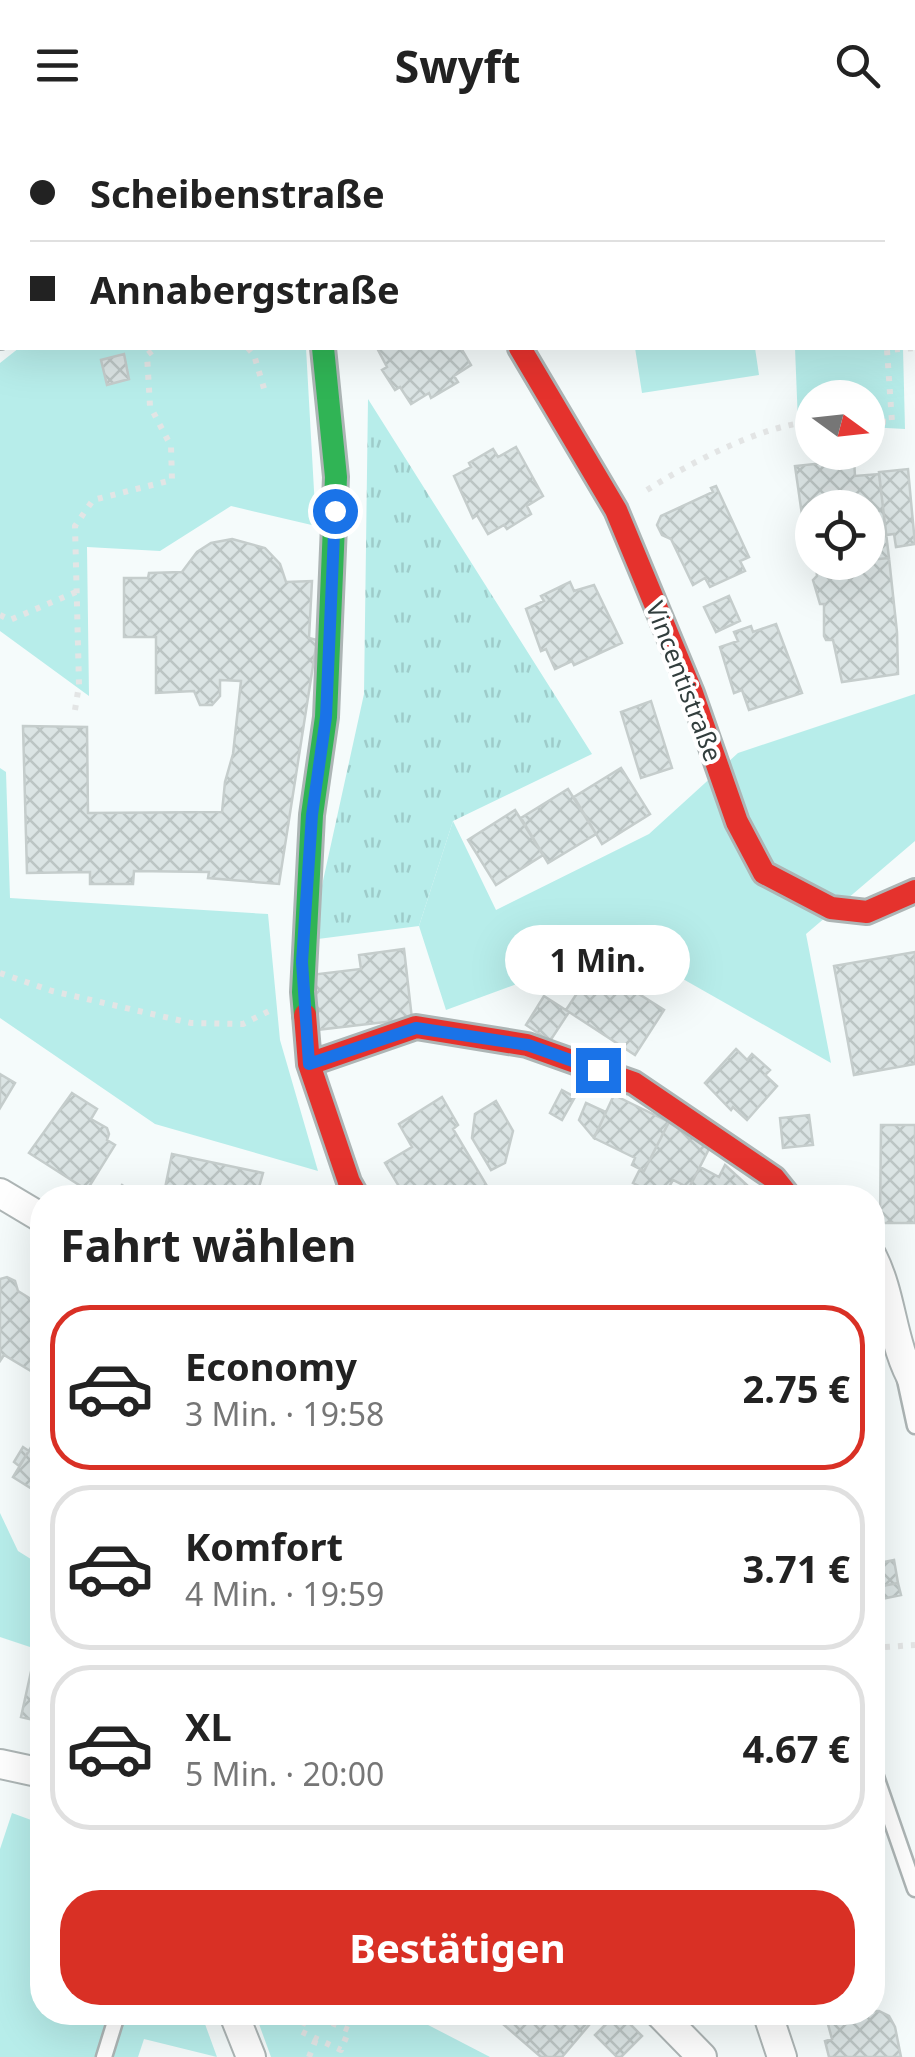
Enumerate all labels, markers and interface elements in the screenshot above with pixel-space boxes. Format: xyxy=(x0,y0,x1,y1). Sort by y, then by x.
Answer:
text: Swyft xyxy=(395,35,520,96)
icon: menu xyxy=(30,38,85,93)
icon: search xyxy=(830,38,885,93)
text: Scheibenstraße xyxy=(90,167,385,219)
text: Annabergstraße xyxy=(90,263,400,315)
north arrow xyxy=(795,380,885,470)
map controls xyxy=(795,380,885,580)
route start xyxy=(313,489,358,534)
button: locate xyxy=(795,490,885,580)
street label: Vincentistraße xyxy=(639,596,731,766)
callout: 1 Min. xyxy=(506,925,690,995)
text: 1 Min. xyxy=(549,938,646,981)
route end xyxy=(576,1048,621,1093)
text: Fahrt wählen xyxy=(60,1214,357,1275)
text: Economy xyxy=(185,1340,357,1392)
icon: car xyxy=(65,1343,155,1433)
text: 2.75 € xyxy=(742,1362,850,1414)
text: 3 Min. · 19:58 xyxy=(185,1392,384,1435)
text: Komfort xyxy=(185,1520,343,1572)
icon: car xyxy=(65,1523,155,1613)
text: 3.71 € xyxy=(742,1542,850,1594)
text: 4 Min. · 19:59 xyxy=(185,1572,384,1615)
text: XL xyxy=(185,1700,232,1752)
icon: car xyxy=(65,1703,155,1793)
text: 4.67 € xyxy=(742,1722,850,1774)
text: 5 Min. · 20:00 xyxy=(185,1752,384,1795)
button: Bestätigen xyxy=(60,1890,855,2005)

